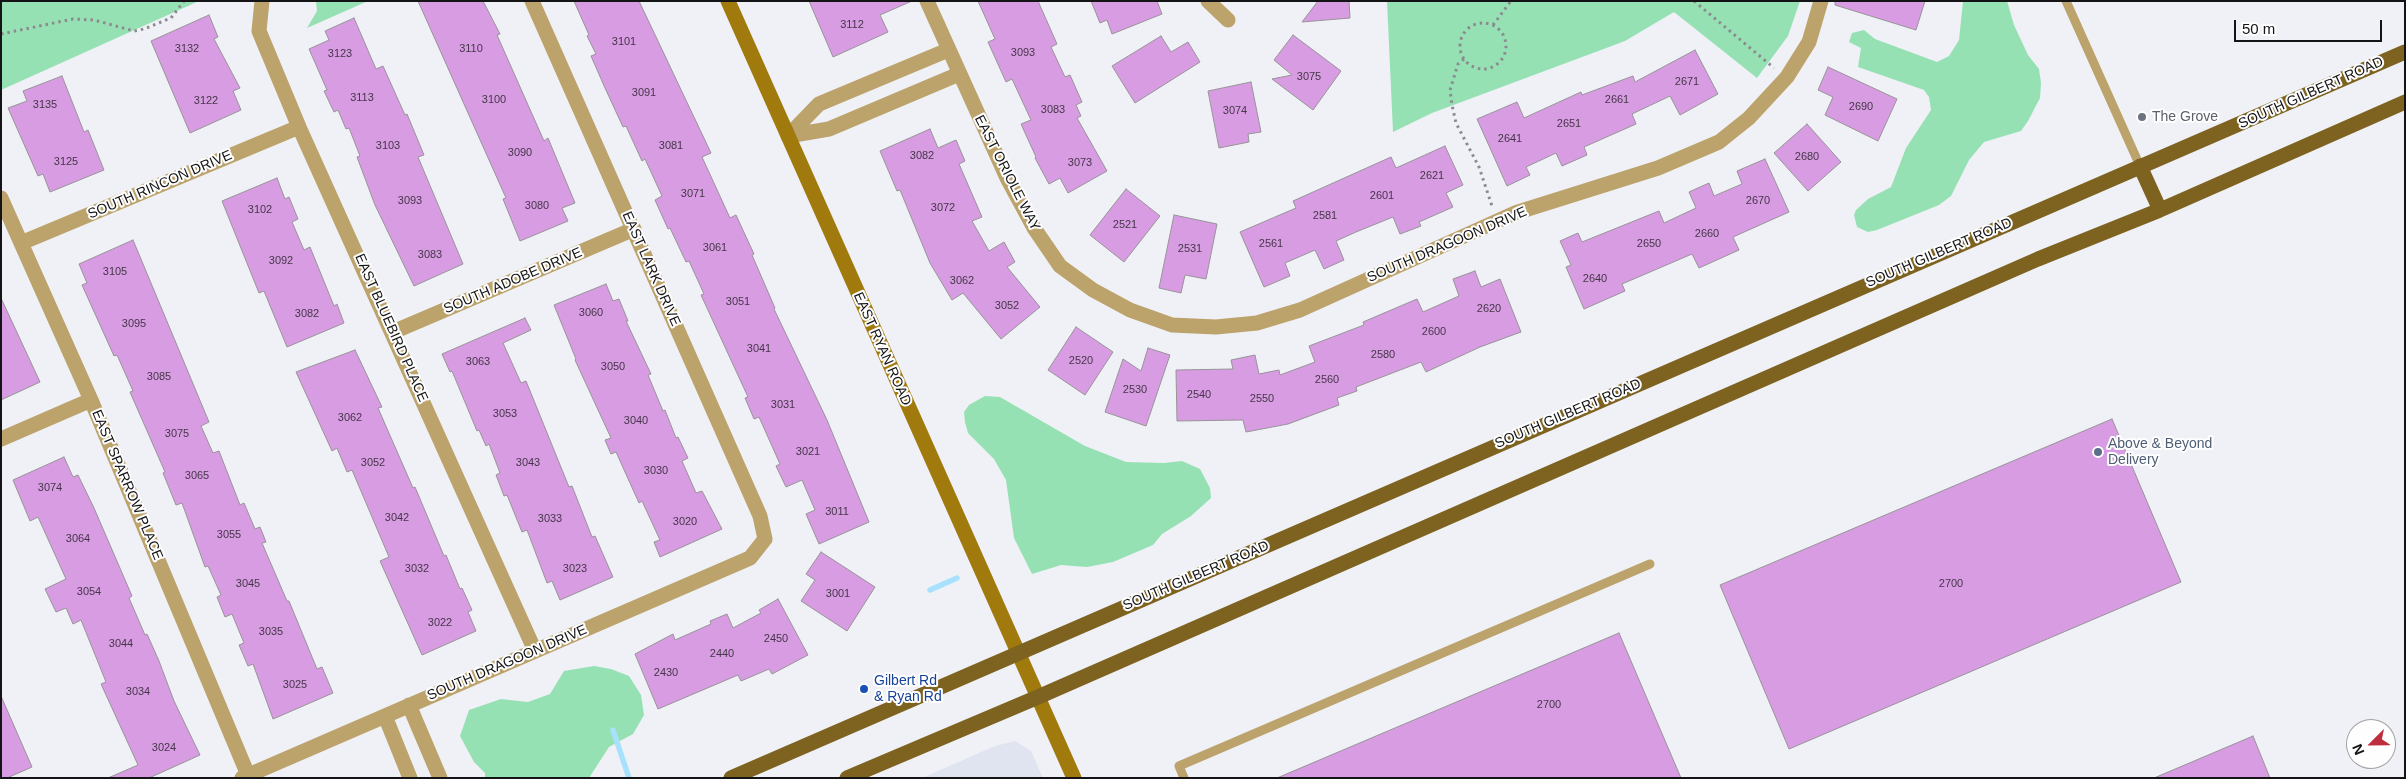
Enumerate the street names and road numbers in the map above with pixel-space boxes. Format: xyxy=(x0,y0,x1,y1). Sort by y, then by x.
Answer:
street label: SOUTH GILBERT ROAD xyxy=(2236,53,2386,133)
street label: EAST ORIOLE WAY xyxy=(971,112,1043,234)
street label: SOUTH RINCON DRIVE xyxy=(85,147,235,223)
street label: SOUTH DRAGOON DRIVE xyxy=(1365,204,1529,286)
street label: EAST LARK DRIVE xyxy=(618,209,684,329)
street label: SOUTH GILBERT ROAD xyxy=(1864,215,2014,291)
street label: SOUTH ADOBE DRIVE xyxy=(441,244,585,318)
street label: EAST BLUEBIRD PLACE xyxy=(351,251,431,405)
street label: EAST RYAN ROAD xyxy=(849,290,915,408)
street label: SOUTH GILBERT ROAD xyxy=(1493,376,1643,452)
street label: EAST SPARROW PLACE xyxy=(88,407,166,563)
street label: SOUTH GILBERT ROAD xyxy=(1121,538,1271,614)
street label: SOUTH DRAGOON DRIVE xyxy=(425,622,589,704)

